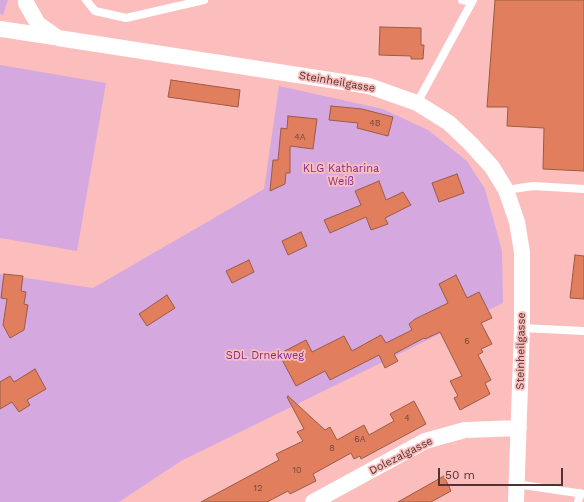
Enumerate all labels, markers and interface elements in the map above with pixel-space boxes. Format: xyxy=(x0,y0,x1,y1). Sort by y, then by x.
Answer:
street label: Steinheilgasse xyxy=(298,69,376,95)
house number: 4B xyxy=(369,118,381,128)
house number: 4A xyxy=(294,132,306,142)
park label: KLG Katharina Weiß xyxy=(303,162,379,188)
street label: Steinheilgasse xyxy=(514,312,528,390)
house number: 6 xyxy=(464,336,470,346)
park label: SDL Drnekweg xyxy=(226,349,304,363)
house number: 4 xyxy=(404,413,410,423)
house number: 6A xyxy=(354,434,366,444)
street label: Dolezalgasse xyxy=(367,434,435,478)
house number: 8 xyxy=(329,443,335,453)
scale bar xyxy=(440,460,565,486)
house number: 10 xyxy=(292,465,302,475)
text: 50 m xyxy=(445,468,475,482)
house number: 12 xyxy=(254,483,262,493)

